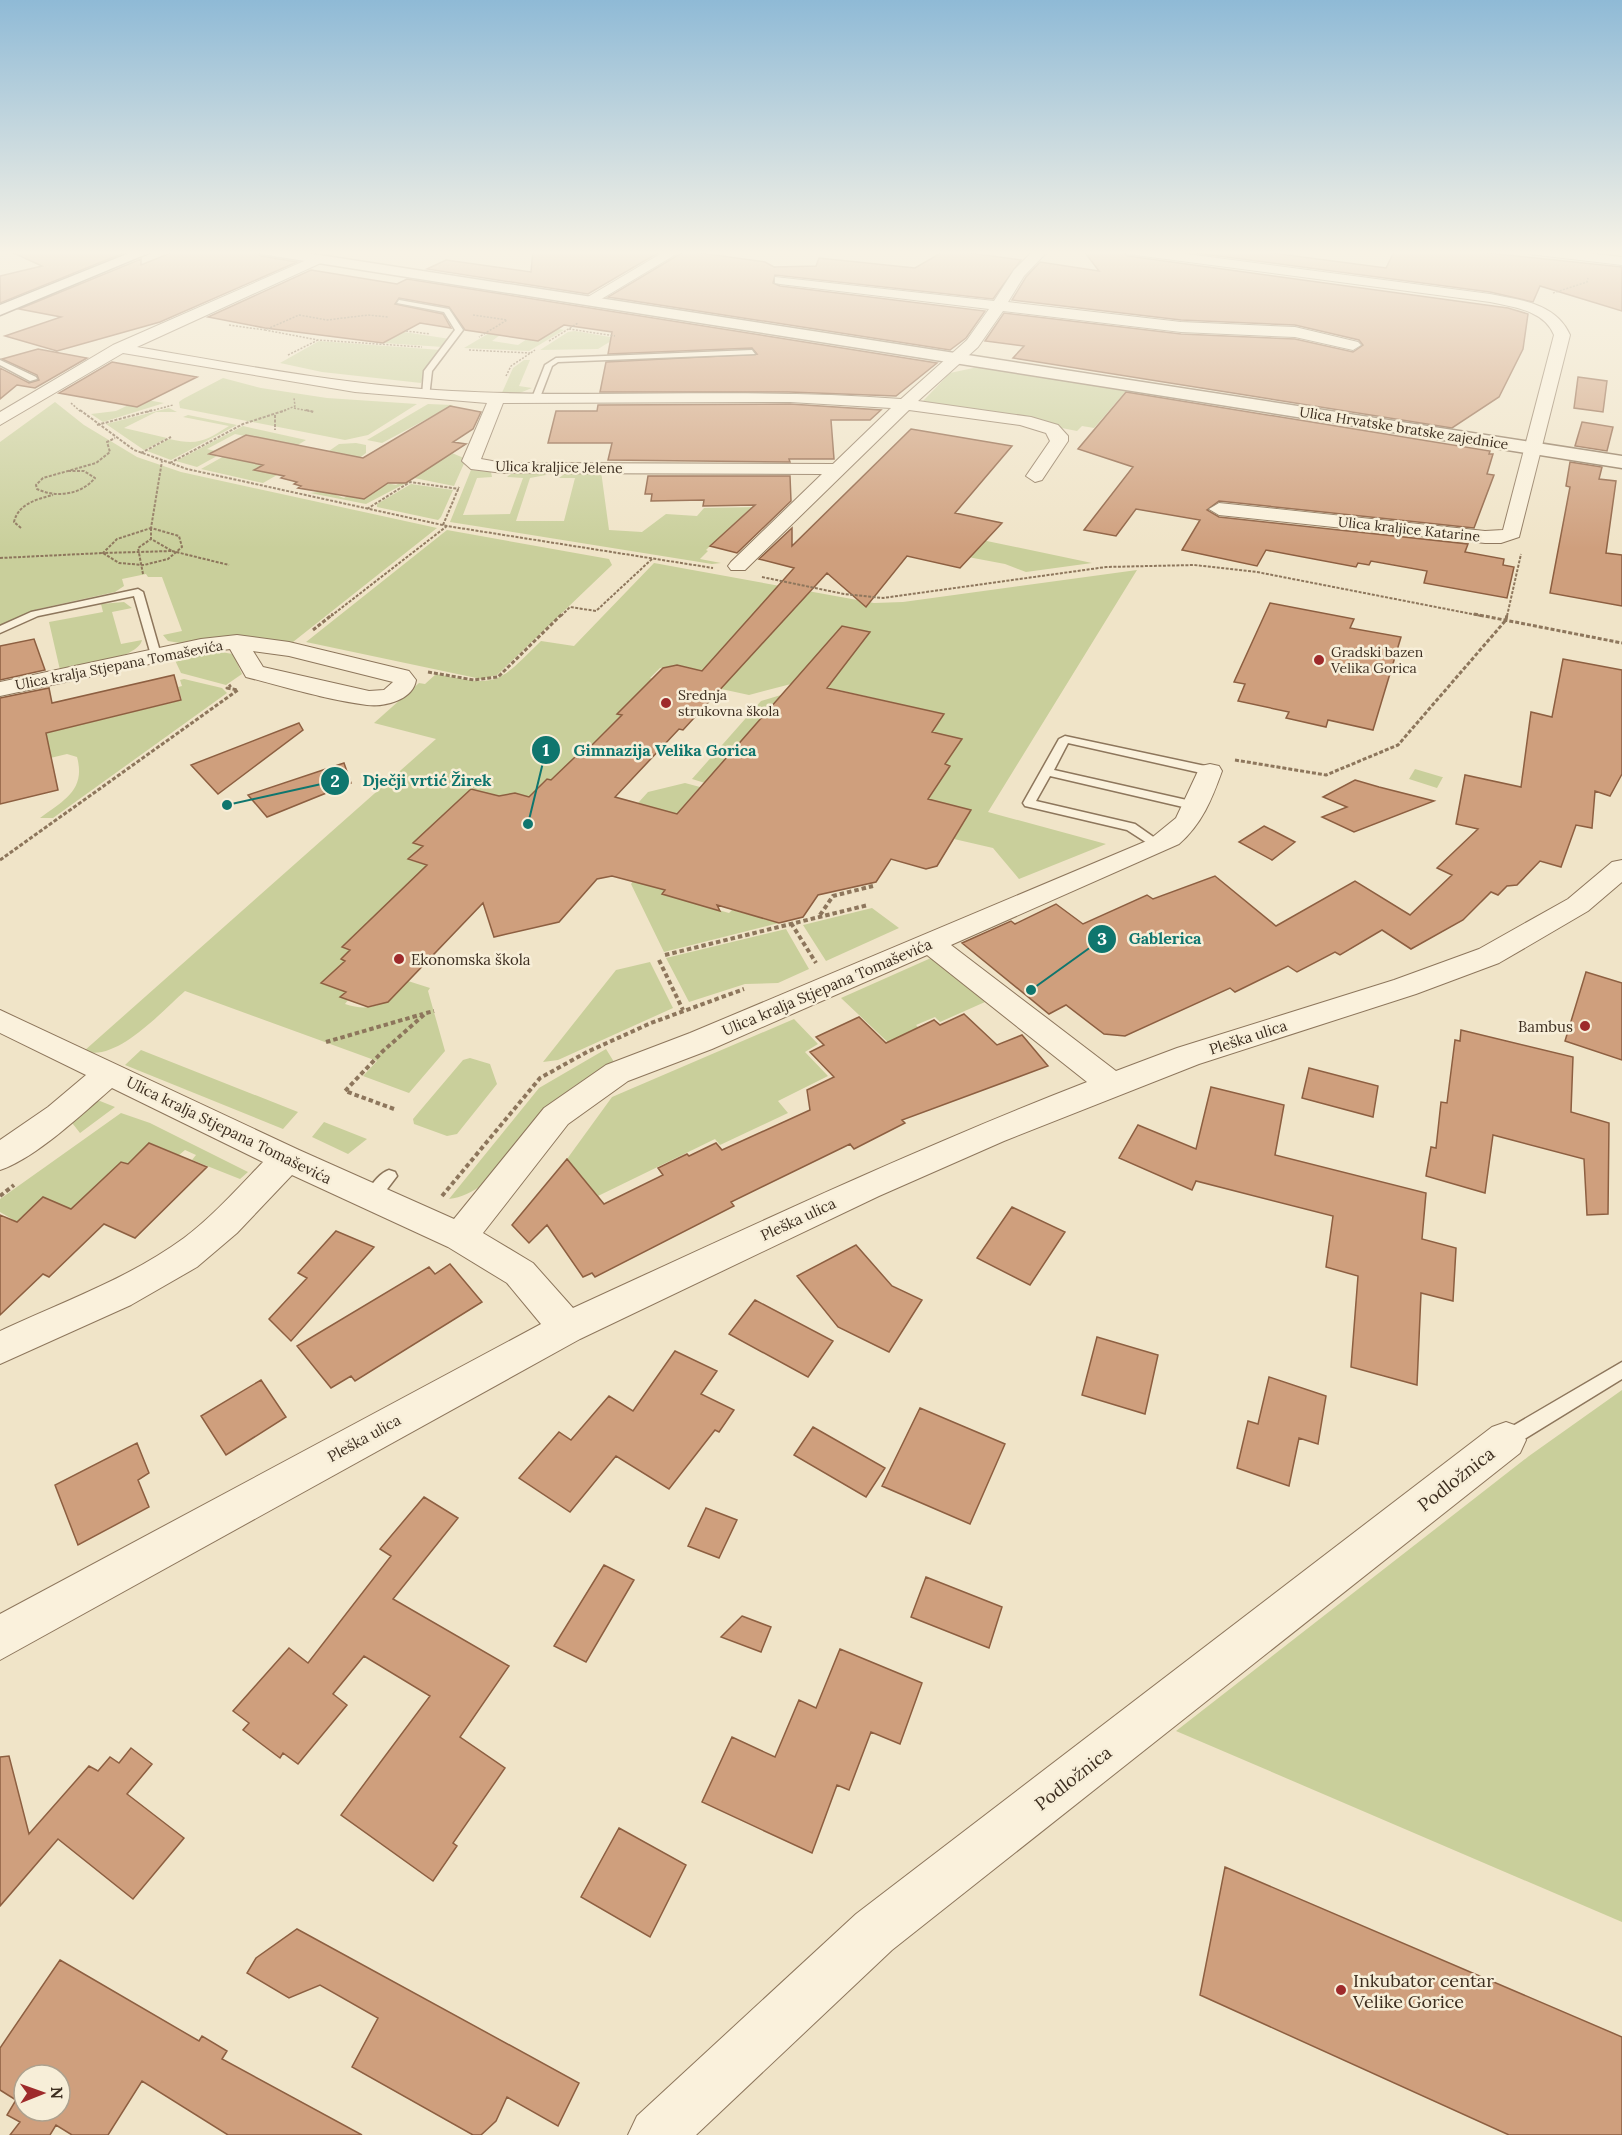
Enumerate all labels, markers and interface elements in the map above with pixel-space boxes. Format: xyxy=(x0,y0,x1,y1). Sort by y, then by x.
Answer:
street label: Ulica Hrvatske bratske zajednice xyxy=(1298,403,1510,453)
street label: Ulica kraljice Jelene xyxy=(495,457,623,477)
street label: Ulica kraljice Katarine xyxy=(1337,513,1481,545)
street label: Ulica kralja Stjepana Tomaševića xyxy=(14,636,224,694)
place label: Gradski bazen Velika Gorica xyxy=(1330,643,1424,677)
marker: Gradski bazen Velika Gorica xyxy=(1312,653,1326,667)
place label: Srednja strukovna škola xyxy=(678,686,779,720)
marker: Srednja strukovna škola xyxy=(659,696,673,710)
callout: Gimnazija Velika Gorica xyxy=(531,733,768,767)
text: 1 xyxy=(542,738,550,761)
text: Gimnazija Velika Gorica xyxy=(573,740,757,760)
callout: Dječji vrtić Žirek xyxy=(320,764,503,798)
text: 2 xyxy=(330,769,340,792)
text: Dječji vrtić Žirek xyxy=(362,770,492,790)
callout: Gablerica xyxy=(1087,922,1214,956)
text: 3 xyxy=(1097,927,1107,950)
text: Gablerica xyxy=(1129,928,1202,948)
street label: Ulica kralja Stjepana Tomaševića xyxy=(719,934,935,1040)
place label: Ekonomska škola xyxy=(411,950,531,969)
marker: Ekonomska škola xyxy=(392,952,406,966)
street label: Pleška ulica xyxy=(1207,1015,1290,1059)
place label: Bambus xyxy=(1518,1017,1573,1036)
marker: Bambus xyxy=(1578,1019,1592,1033)
street label: Ulica kralja Stjepana Tomaševića xyxy=(123,1072,335,1188)
street label: Pleška ulica xyxy=(757,1193,839,1245)
street label: Pleška ulica xyxy=(324,1410,404,1466)
street label: Podložnica xyxy=(1413,1442,1499,1516)
street label: Podložnica xyxy=(1030,1741,1116,1815)
place label: Inkubator centar Velike Gorice xyxy=(1352,1969,1494,2013)
marker: Inkubator centar Velike Gorice xyxy=(1334,1983,1348,1997)
north arrow xyxy=(12,2063,72,2123)
text: N xyxy=(47,2086,67,2099)

